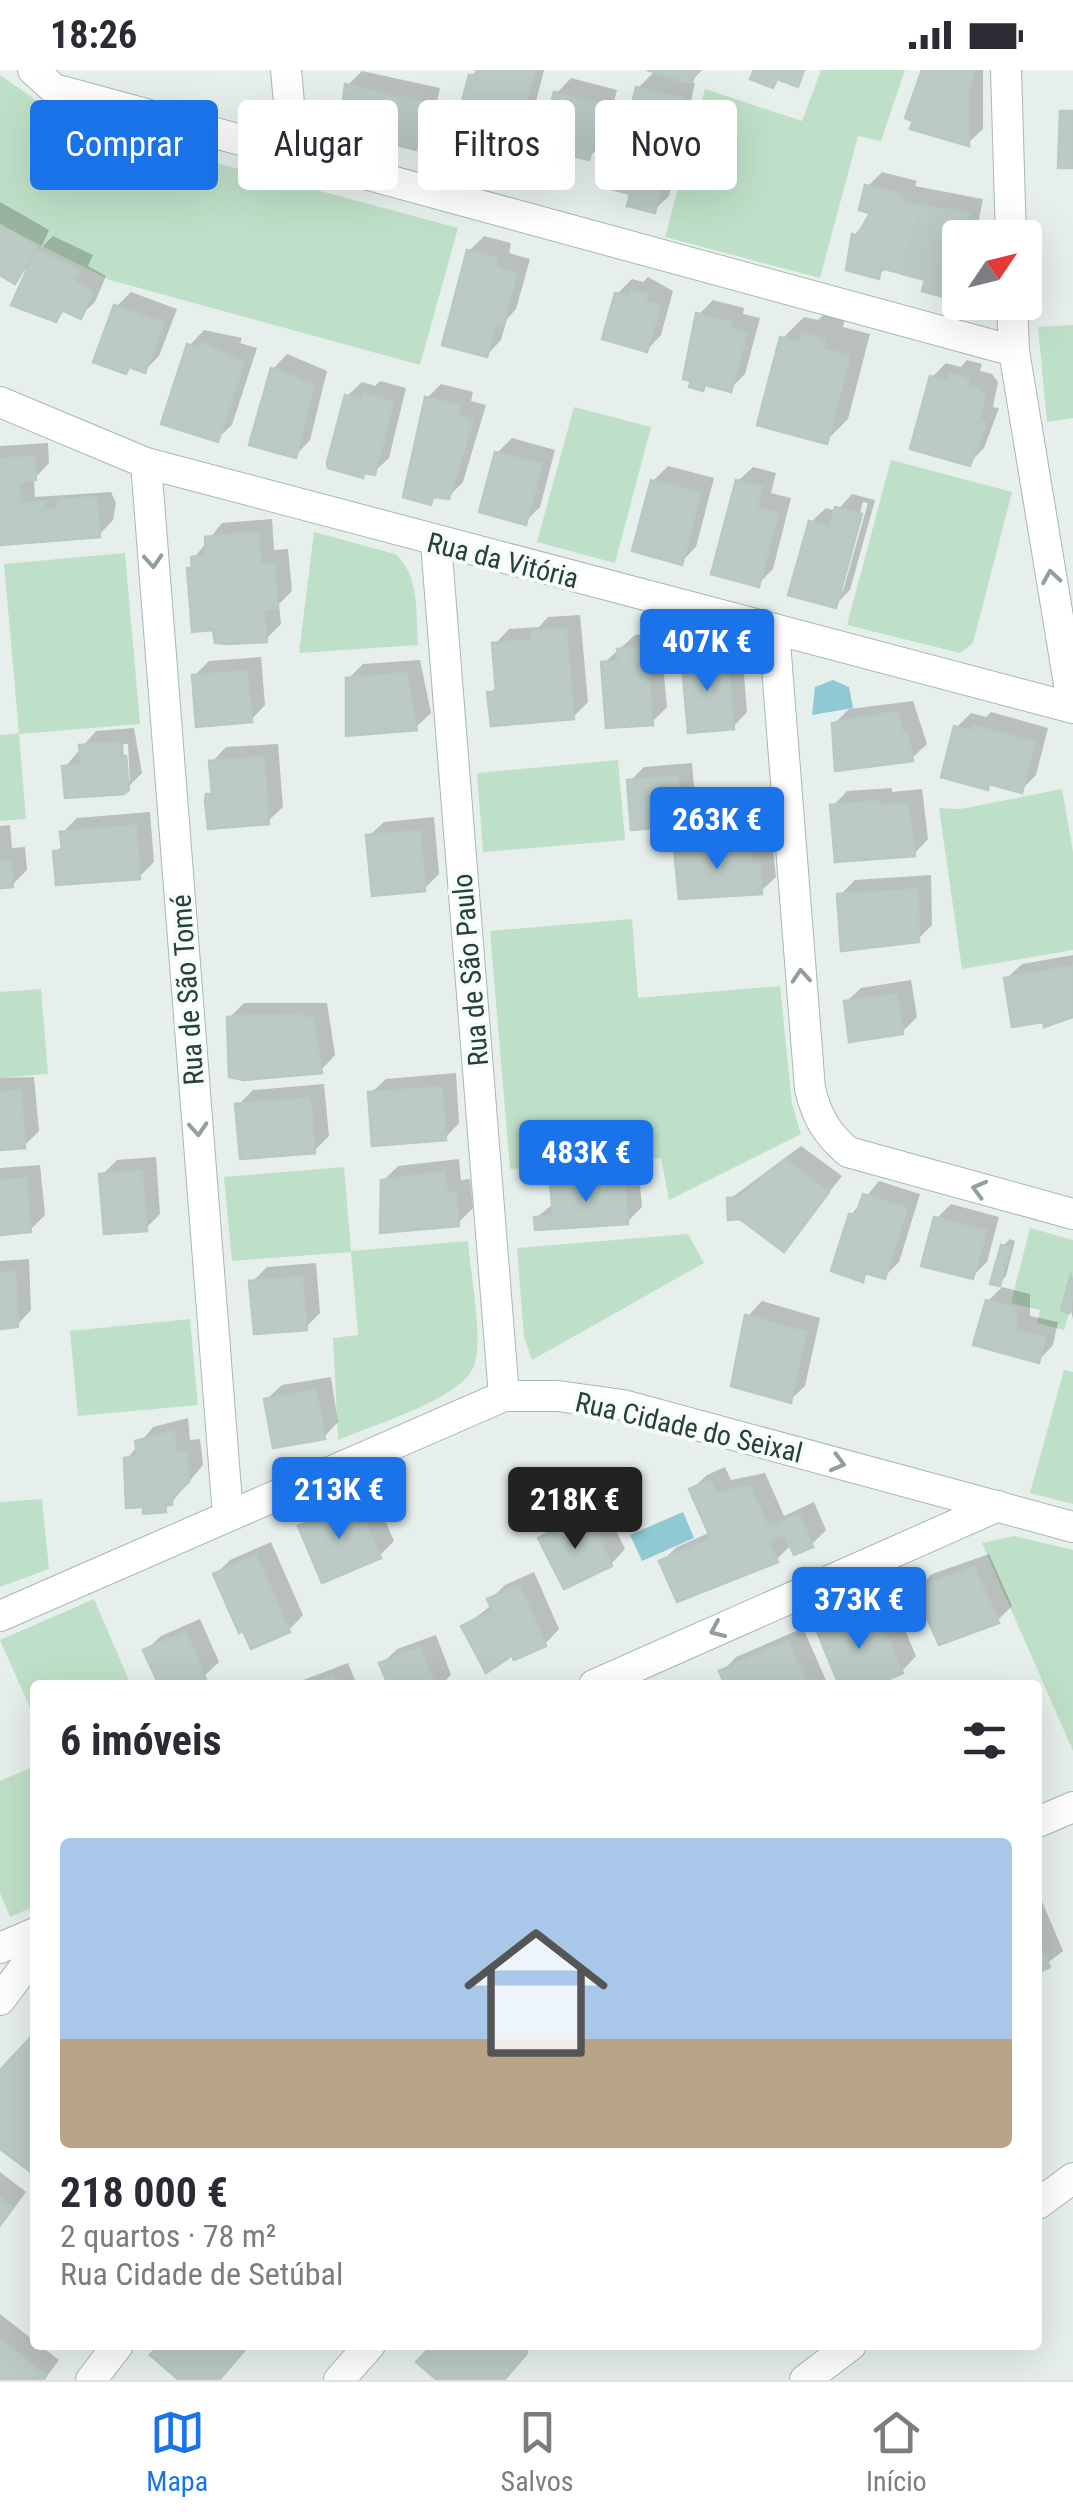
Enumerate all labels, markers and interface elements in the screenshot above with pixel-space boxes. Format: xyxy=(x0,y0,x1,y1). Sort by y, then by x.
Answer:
text: 18:26 xyxy=(50,13,137,57)
chip: Comprar xyxy=(30,100,218,190)
chip: Alugar xyxy=(238,100,398,190)
chip: Filtros xyxy=(418,100,575,190)
chip: Novo xyxy=(595,100,737,190)
north arrow xyxy=(942,220,1042,320)
map controls xyxy=(942,220,1042,320)
street label: Rua da Vitória xyxy=(424,526,582,595)
one-way arrow xyxy=(142,553,164,569)
one-way arrow xyxy=(1041,569,1062,585)
pin: 407K € xyxy=(626,609,788,694)
text: 407K € xyxy=(662,622,752,660)
pin: 263K € xyxy=(636,787,798,872)
text: 263K € xyxy=(672,800,762,838)
street label: Rua de São Paulo xyxy=(446,872,495,1067)
street label: Rua de São Tomé xyxy=(164,894,211,1086)
one-way arrow xyxy=(791,968,813,984)
pin: 483K € xyxy=(505,1120,667,1205)
one-way arrow xyxy=(186,1121,208,1137)
text: 483K € xyxy=(541,1133,631,1171)
one-way arrow xyxy=(971,1180,988,1201)
street label: Rua Cidade do Seixal xyxy=(572,1385,806,1470)
one-way arrow xyxy=(829,1451,846,1472)
pin: 213K € xyxy=(258,1457,420,1542)
pin: 218K € xyxy=(494,1467,656,1552)
text: 213K € xyxy=(294,1470,384,1508)
text: 218K € xyxy=(530,1480,620,1518)
pin: 373K € xyxy=(778,1567,940,1652)
text: 373K € xyxy=(814,1580,904,1618)
one-way arrow xyxy=(709,1618,727,1638)
icon: filters xyxy=(957,1713,1012,1768)
text: 6 imóveis xyxy=(60,1716,222,1765)
icon: home xyxy=(446,1903,626,2083)
text: 218 000 € xyxy=(60,2168,228,2217)
text: 2 quartos · 78 m² xyxy=(60,2217,276,2255)
text: Rua Cidade de Setúbal xyxy=(60,2255,343,2293)
tab: Mapa xyxy=(146,2405,208,2498)
tab: Salvos xyxy=(501,2405,574,2498)
tab: Início xyxy=(866,2405,927,2498)

